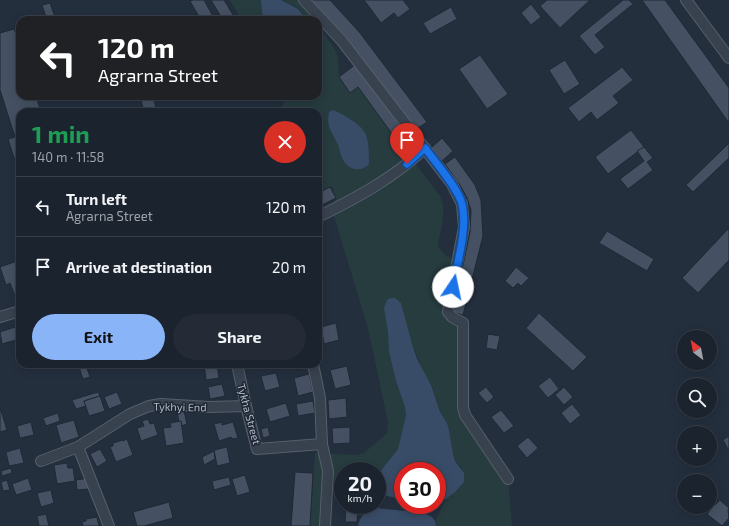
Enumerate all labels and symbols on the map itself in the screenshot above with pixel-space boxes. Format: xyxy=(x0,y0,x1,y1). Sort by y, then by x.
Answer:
pin xyxy=(390,123,424,164)
position arrow xyxy=(432,266,474,308)
north arrow xyxy=(677,330,717,370)
street label: Tykha Street xyxy=(235,382,264,446)
street label: Tykhyi End xyxy=(153,400,207,413)
speed limit sign: 30 xyxy=(394,462,446,514)

